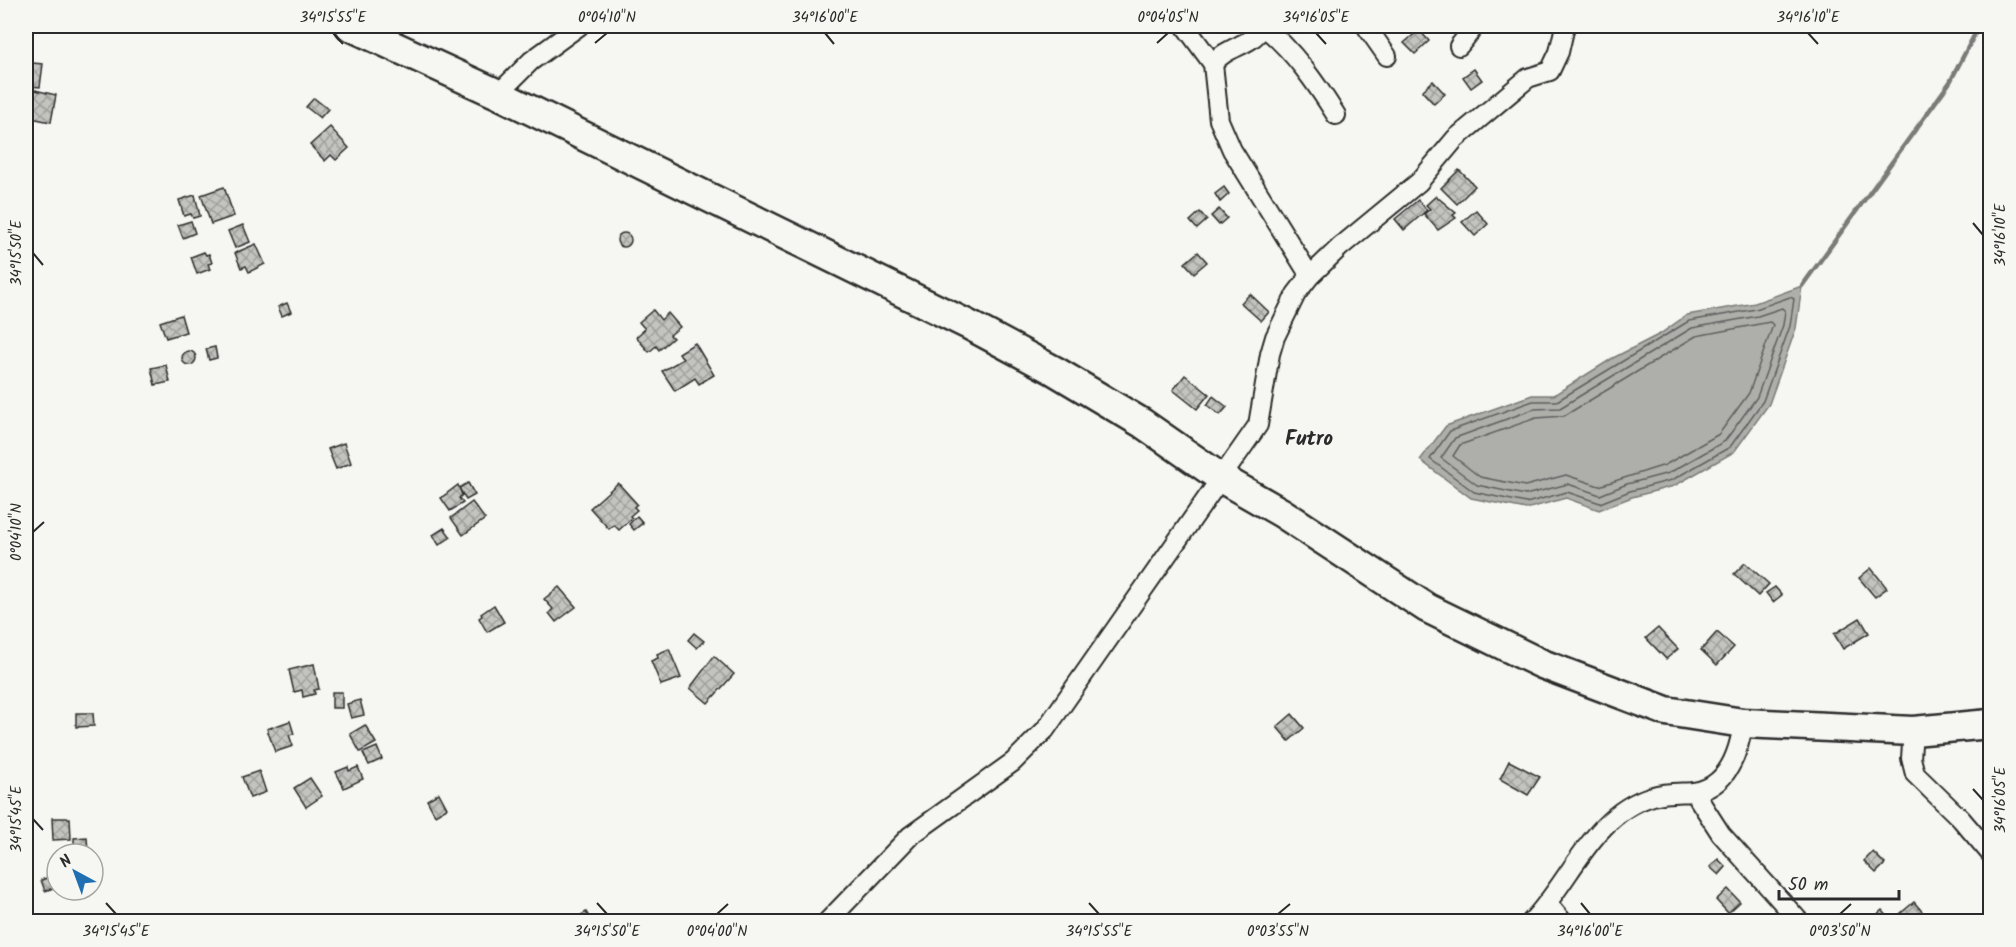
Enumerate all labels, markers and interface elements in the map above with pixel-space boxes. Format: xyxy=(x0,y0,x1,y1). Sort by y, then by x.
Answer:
text: 34°15'55"E xyxy=(300,6,368,30)
text: 0°04'10"N xyxy=(578,6,636,30)
text: 34°16'00"E xyxy=(792,6,859,30)
text: 0°04'05"N xyxy=(1137,6,1199,30)
text: 34°16'05"E xyxy=(1283,6,1350,30)
text: 34°16'10"E xyxy=(1776,6,1841,30)
text: 34°16'10"E xyxy=(1989,202,2013,267)
text: 34°15'50"E xyxy=(5,219,29,286)
district label: Futro xyxy=(1285,423,1334,456)
text: 0°04'10"N xyxy=(5,503,29,561)
text: 34°16'05"E xyxy=(1989,766,2013,833)
text: 34°15'45"E xyxy=(5,784,29,852)
north arrow xyxy=(45,842,105,902)
text: N xyxy=(54,849,78,875)
scale bar xyxy=(1779,863,1899,901)
text: 50 m xyxy=(1788,871,1828,900)
text: 34°15'45"E xyxy=(83,920,151,944)
text: 34°15'50"E xyxy=(574,920,641,944)
text: 0°04'00"N xyxy=(687,920,747,944)
text: 34°15'55"E xyxy=(1066,920,1134,944)
text: 0°03'55"N xyxy=(1247,920,1309,944)
text: 34°16'00"E xyxy=(1557,920,1624,944)
text: 0°03'50"N xyxy=(1809,920,1871,944)

